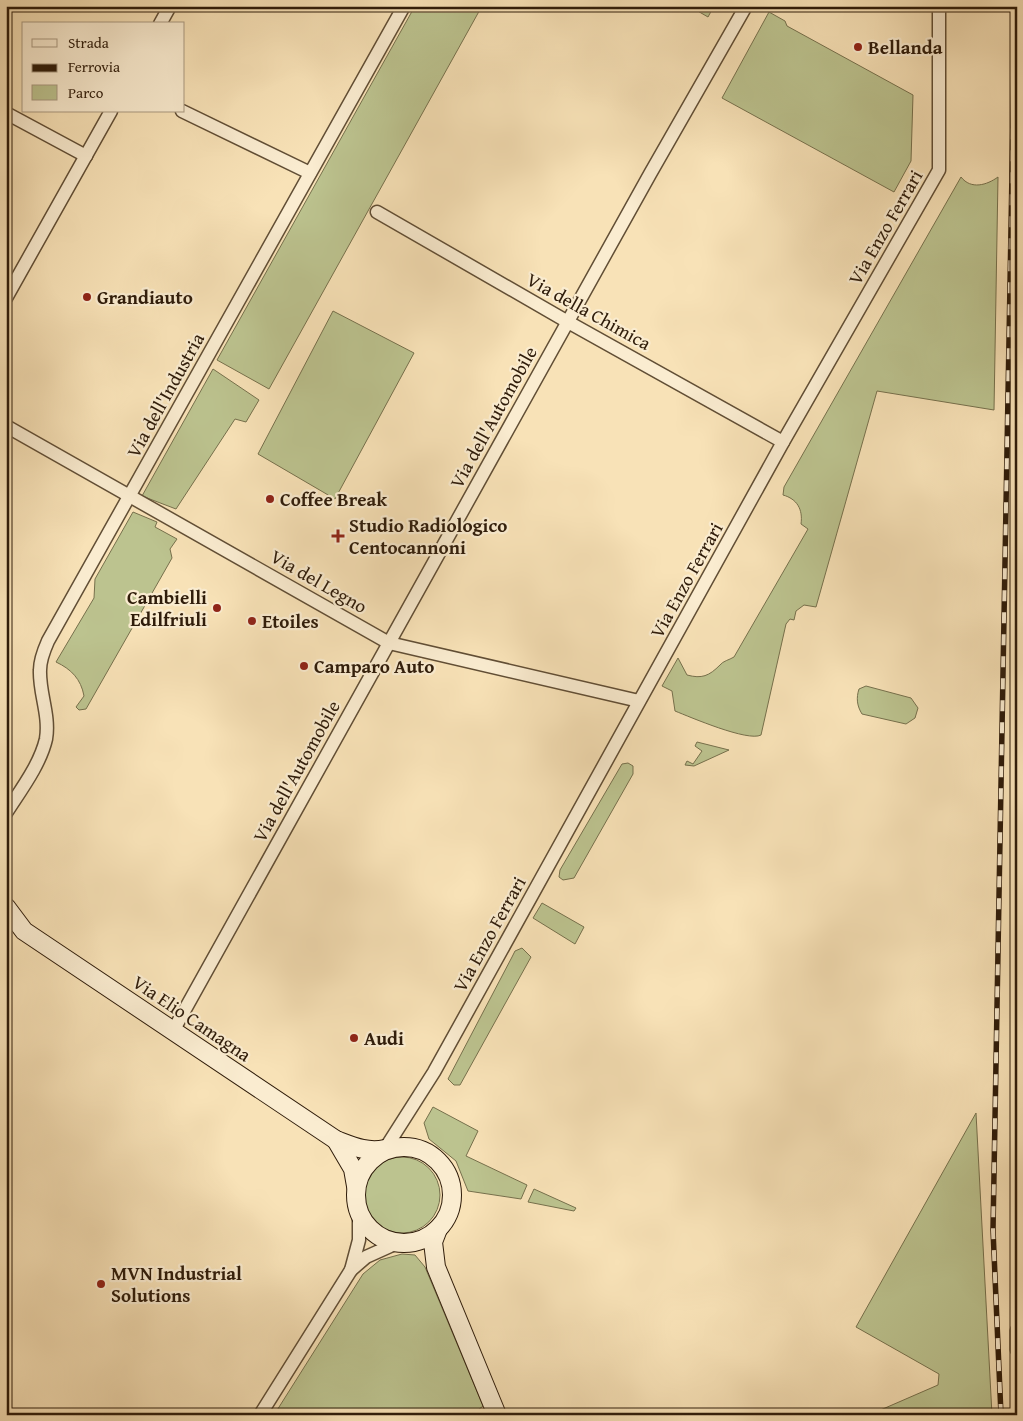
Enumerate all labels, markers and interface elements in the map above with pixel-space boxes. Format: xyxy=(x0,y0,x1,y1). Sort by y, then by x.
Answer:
legend xyxy=(22,22,185,112)
text: Strada xyxy=(68,32,109,53)
place label: Bellanda xyxy=(868,33,943,61)
marker: Bellanda xyxy=(852,41,864,53)
text: Ferrovia xyxy=(68,56,120,77)
text: Parco xyxy=(68,82,104,103)
street label: Via Enzo Ferrari xyxy=(841,164,929,290)
street label: Via della Chimica xyxy=(522,265,656,357)
place label: Grandiauto xyxy=(97,283,193,311)
marker: Grandiauto xyxy=(81,291,93,303)
street label: Via dell'Industria xyxy=(119,327,211,463)
street label: Via dell'Automobile xyxy=(442,341,544,493)
place label: Coffee Break xyxy=(280,485,387,513)
marker: Coffee Break xyxy=(264,493,276,505)
place label: Studio Radiologico Centocannoni xyxy=(349,511,507,561)
street label: Via Enzo Ferrari xyxy=(643,517,729,643)
marker: Studio Radiologico Centocannoni xyxy=(331,529,345,543)
street label: Via del Legno xyxy=(265,542,373,620)
place label: Cambielli Edilfriuli xyxy=(127,583,207,633)
marker: Cambielli Edilfriuli xyxy=(211,602,223,614)
place label: Etoiles xyxy=(262,607,319,635)
marker: Etoiles xyxy=(246,615,258,627)
place label: Camparo Auto xyxy=(314,652,434,680)
marker: Camparo Auto xyxy=(298,660,310,672)
street label: Via dell'Automobile xyxy=(245,695,347,847)
street label: Via Enzo Ferrari xyxy=(446,871,532,997)
street label: Via Elio Camagna xyxy=(127,968,257,1068)
place label: Audi xyxy=(364,1024,404,1052)
marker: Audi xyxy=(348,1032,360,1044)
place label: MVN Industrial Solutions xyxy=(111,1259,242,1309)
marker: MVN Industrial Solutions xyxy=(95,1278,107,1290)

